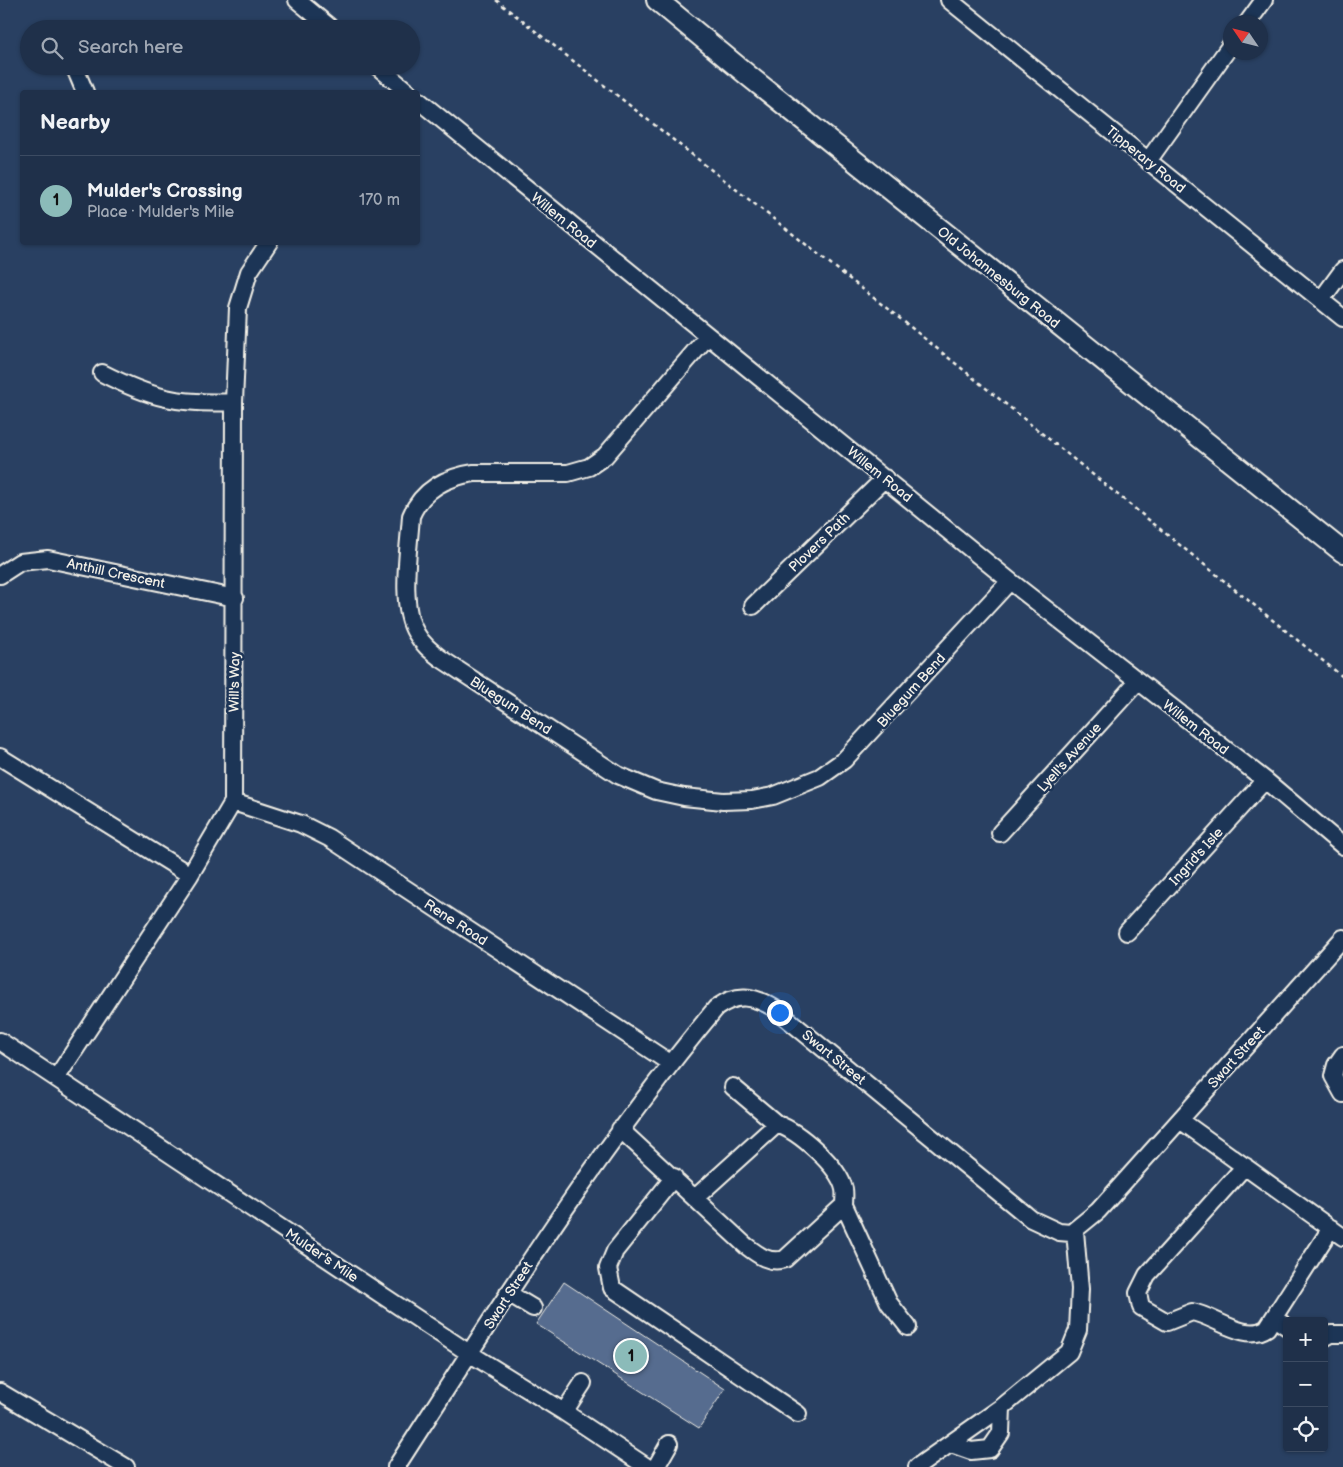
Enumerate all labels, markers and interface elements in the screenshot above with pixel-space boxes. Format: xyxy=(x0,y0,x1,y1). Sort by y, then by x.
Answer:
north arrow xyxy=(1223,15,1268,60)
search box xyxy=(20,20,420,75)
icon: search xyxy=(38,34,66,62)
text: Search here xyxy=(78,36,183,59)
text: Nearby xyxy=(40,110,110,135)
street label: Tipperary Road xyxy=(1103,122,1189,197)
text: Mulder's Crossing xyxy=(87,180,243,203)
street label: Willem Road xyxy=(528,189,600,252)
text: 1 xyxy=(53,191,59,210)
text: 170 m xyxy=(359,191,400,210)
text: Place · Mulder's Mile xyxy=(87,203,234,222)
street label: Old Johannesburg Road xyxy=(934,223,1063,332)
street label: Willem Road xyxy=(844,443,916,506)
street label: Plovers Path xyxy=(785,509,854,576)
street label: Anthill Crescent xyxy=(65,555,167,592)
street label: Bluegum Bend xyxy=(874,650,949,731)
street label: Will's Way xyxy=(225,651,244,712)
street label: Bluegum Bend xyxy=(467,673,555,738)
street label: Willem Road xyxy=(1159,696,1232,758)
street label: Lyell's Avenue xyxy=(1034,719,1105,795)
street label: Ingrid's Isle xyxy=(1166,824,1227,889)
street label: Rene Road xyxy=(421,896,491,949)
your location xyxy=(767,1000,793,1026)
street label: Swart Street xyxy=(1204,1022,1269,1092)
street label: Swart Street xyxy=(798,1027,870,1089)
street label: Mulder's Mile xyxy=(282,1225,361,1286)
street label: Swart Street xyxy=(480,1258,537,1332)
map controls xyxy=(1283,1317,1328,1452)
button: + xyxy=(1283,1317,1328,1362)
pin: 1 xyxy=(615,1337,647,1375)
button: − xyxy=(1283,1362,1328,1407)
button: locate xyxy=(1283,1407,1328,1452)

